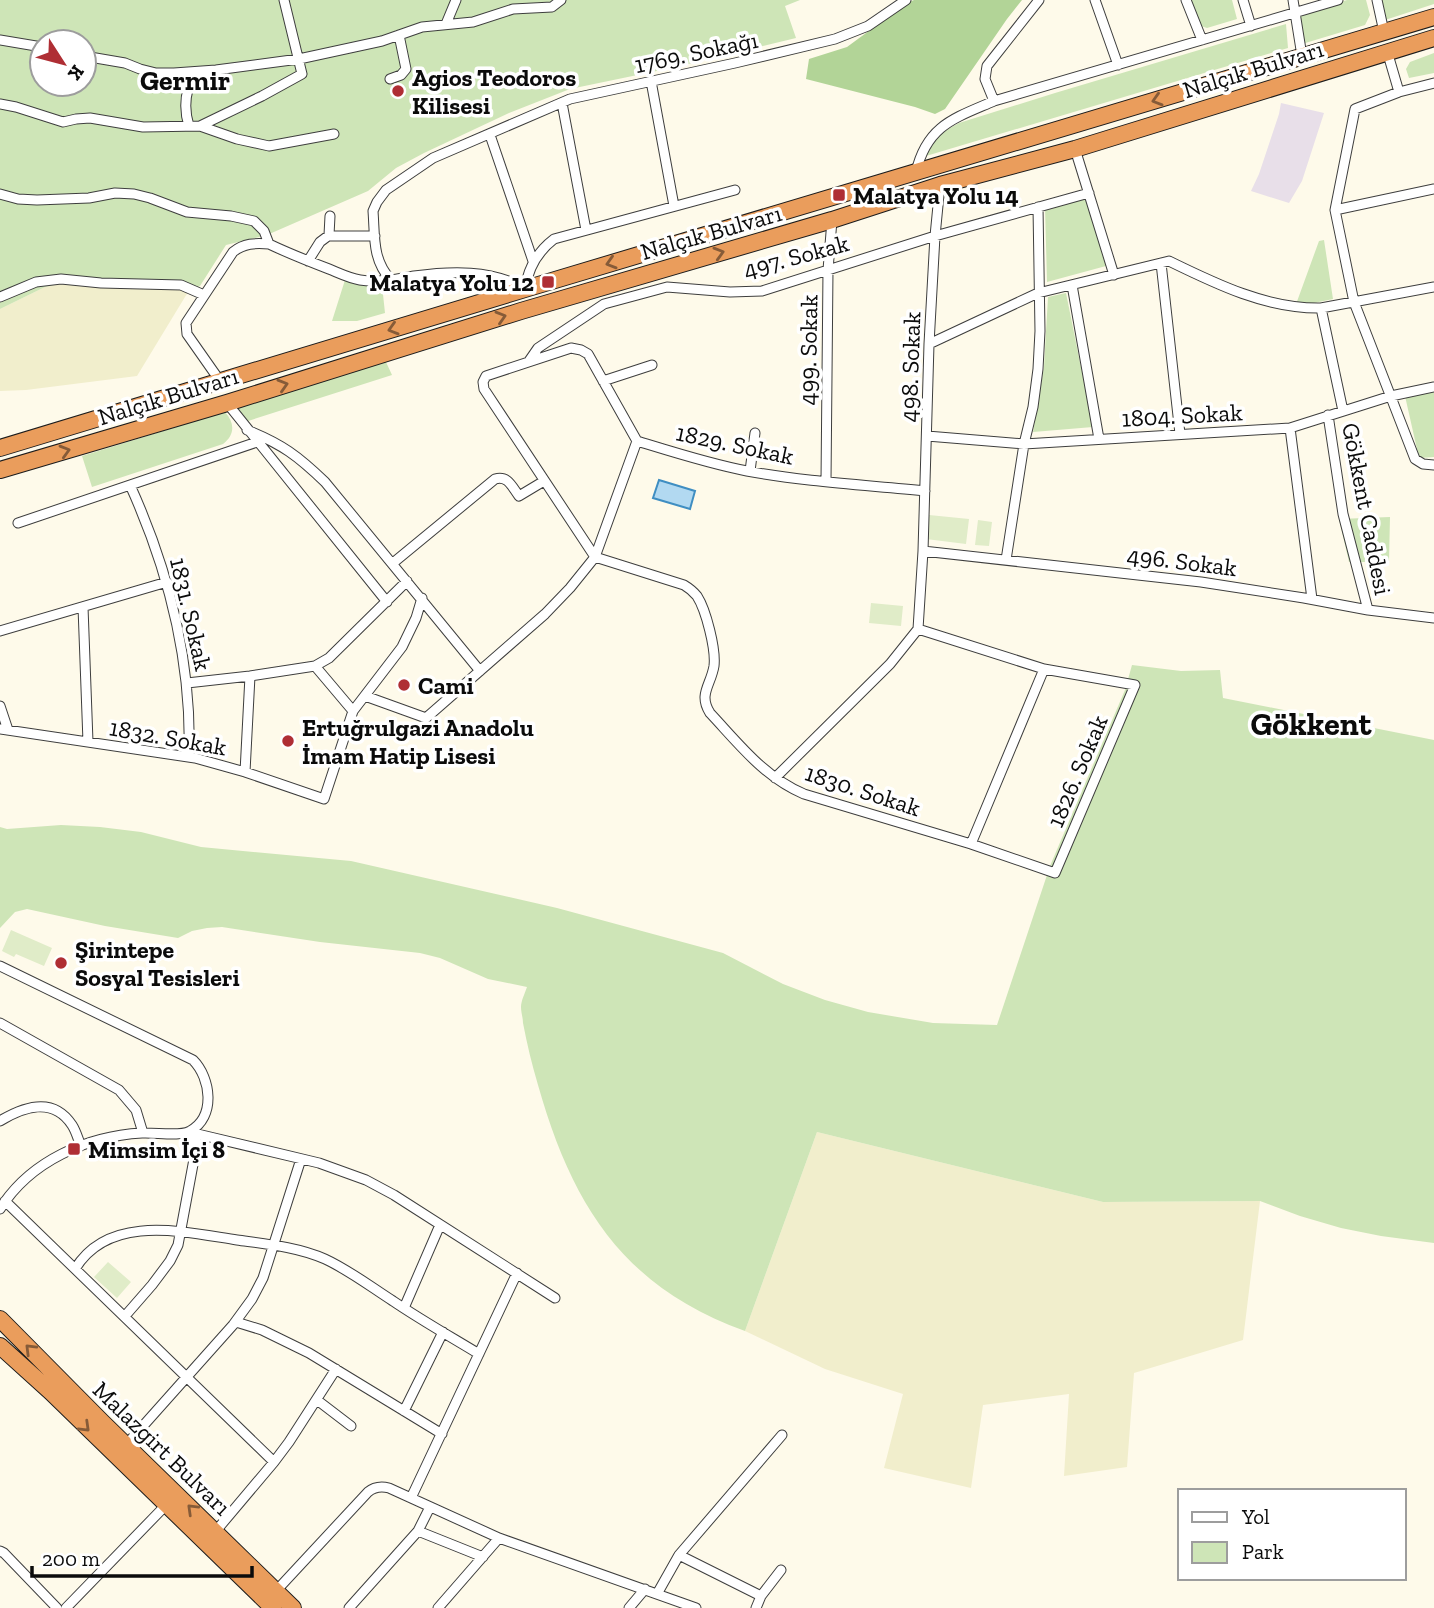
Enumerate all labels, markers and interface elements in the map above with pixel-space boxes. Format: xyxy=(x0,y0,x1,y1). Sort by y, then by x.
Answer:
street label: 1769. Sokağı xyxy=(632,25,761,79)
north arrow xyxy=(28,28,98,98)
street label: Nalçık Bulvarı xyxy=(1179,34,1327,104)
text: K xyxy=(63,61,89,85)
place label: Agios Teodoros Kilisesi xyxy=(412,63,576,120)
district label: Germir xyxy=(140,64,230,97)
marker: Agios Teodoros Kilisesi xyxy=(390,83,406,99)
one-way arrow xyxy=(1151,91,1163,106)
place label: Malatya Yolu 14 xyxy=(853,181,1019,210)
marker: Malatya Yolu 14 xyxy=(831,187,847,203)
street label: Nalçık Bulvarı xyxy=(637,198,785,266)
street label: 497. Sokak xyxy=(740,228,852,284)
one-way arrow xyxy=(713,247,725,262)
one-way arrow xyxy=(605,255,617,270)
place label: Malatya Yolu 12 xyxy=(369,268,534,297)
marker: Malatya Yolu 12 xyxy=(540,274,556,290)
street label: 499. Sokak xyxy=(793,294,823,406)
one-way arrow xyxy=(494,311,506,326)
street label: 498. Sokak xyxy=(894,311,926,423)
one-way arrow xyxy=(387,321,400,335)
street label: Nalçık Bulvarı xyxy=(94,361,242,431)
one-way arrow xyxy=(277,379,289,394)
street label: 1804. Sokak xyxy=(1121,397,1244,433)
street label: 1829. Sokak xyxy=(674,417,797,471)
street label: Gökkent Caddesi xyxy=(1336,420,1398,598)
one-way arrow xyxy=(59,444,71,459)
street label: 496. Sokak xyxy=(1126,540,1239,582)
street label: 1831. Sokak xyxy=(164,555,218,674)
place label: Cami xyxy=(418,671,474,700)
marker: Cami xyxy=(396,677,412,693)
district label: Gökkent xyxy=(1251,705,1372,743)
street label: 1826. Sokak xyxy=(1040,710,1114,831)
street label: 1832. Sokak xyxy=(107,712,229,762)
place label: Ertuğrulgazi Anadolu İmam Hatip Lisesi xyxy=(302,713,534,770)
marker: Ertuğrulgazi Anadolu İmam Hatip Lisesi xyxy=(280,733,296,749)
street label: 1830. Sokak xyxy=(802,758,925,822)
place label: Şirintepe Sosyal Tesisleri xyxy=(75,935,240,992)
marker: Şirintepe Sosyal Tesisleri xyxy=(53,955,69,971)
place label: Mimsim İçi 8 xyxy=(88,1135,225,1164)
marker: Mimsim İçi 8 xyxy=(66,1141,82,1157)
one-way arrow xyxy=(25,1345,38,1358)
street label: Malazgirt Bulvarı xyxy=(87,1375,237,1521)
one-way arrow xyxy=(77,1418,90,1431)
legend xyxy=(1178,1489,1406,1580)
text: Yol xyxy=(1241,1504,1270,1529)
one-way arrow xyxy=(187,1505,200,1518)
scale bar xyxy=(32,1534,252,1578)
text: Park xyxy=(1242,1539,1284,1564)
text: 200 m xyxy=(42,1546,100,1571)

